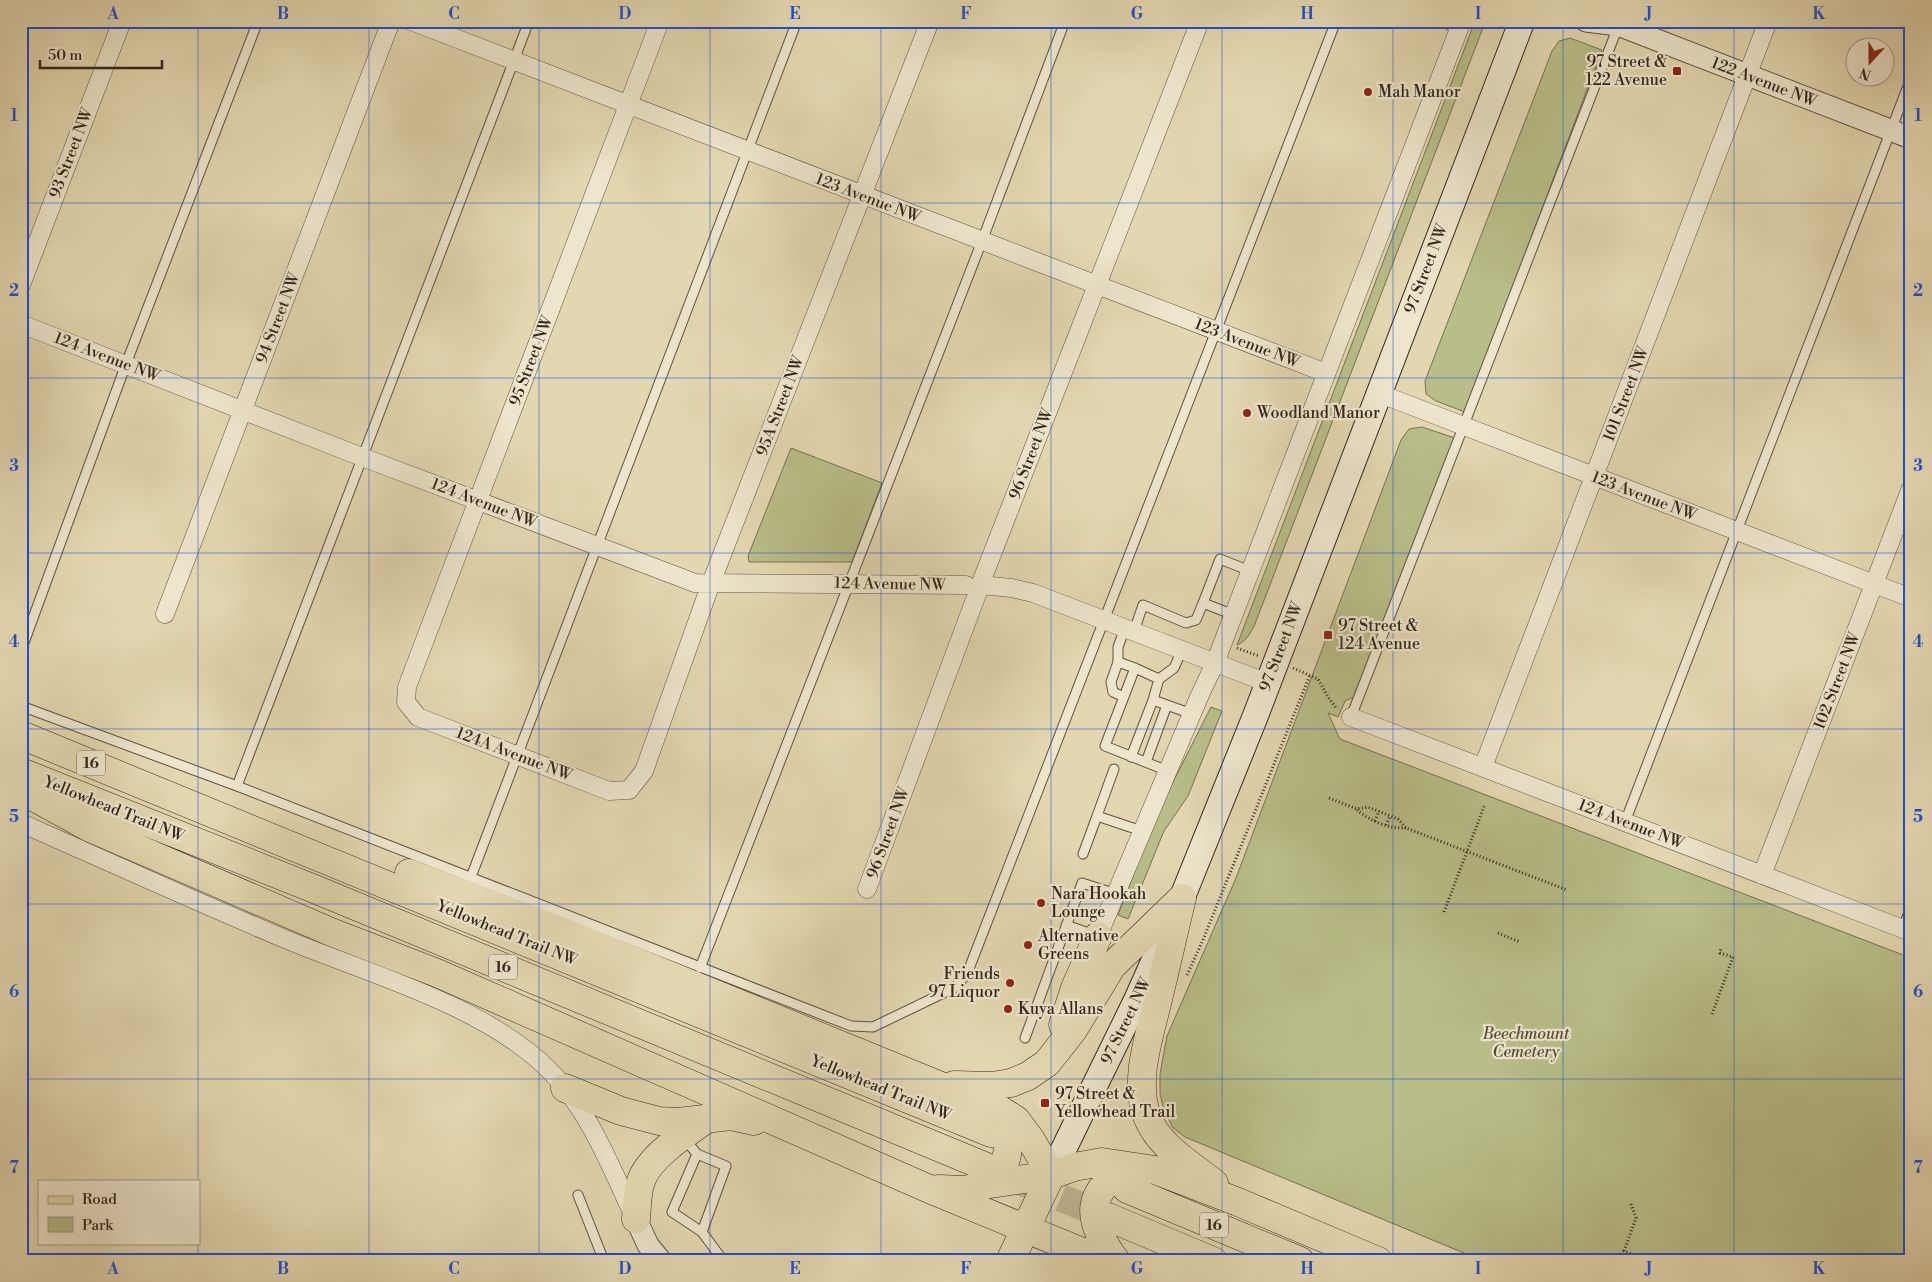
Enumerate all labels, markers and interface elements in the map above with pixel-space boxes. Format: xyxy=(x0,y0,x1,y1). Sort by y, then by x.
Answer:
text: A xyxy=(106,4,119,24)
text: B xyxy=(277,4,289,24)
text: C xyxy=(448,4,460,24)
text: D xyxy=(619,4,632,24)
text: E xyxy=(789,4,801,24)
text: F xyxy=(960,4,972,24)
text: G xyxy=(1131,4,1144,24)
text: H xyxy=(1300,4,1314,24)
text: I xyxy=(1475,4,1481,24)
text: J xyxy=(1644,4,1652,24)
text: K xyxy=(1813,4,1827,24)
scale bar xyxy=(40,38,162,70)
north arrow xyxy=(1844,38,1894,88)
text: 50 m xyxy=(48,46,82,65)
place label: 97 Street & 122 Avenue xyxy=(1586,52,1667,90)
street label: 122 Avenue NW xyxy=(1709,53,1820,111)
text: N xyxy=(1857,63,1874,84)
marker: 97 Street & 122 Avenue xyxy=(1671,65,1683,77)
place label: Mah Manor xyxy=(1378,82,1461,102)
marker: Mah Manor xyxy=(1362,86,1374,98)
street label: 93 Street NW xyxy=(45,105,98,201)
text: 1 xyxy=(10,106,18,126)
text: 1 xyxy=(1914,106,1922,126)
street label: 123 Avenue NW xyxy=(813,169,924,227)
street label: 97 Street NW xyxy=(1400,221,1452,317)
street label: 94 Street NW xyxy=(252,269,305,366)
text: 2 xyxy=(9,281,19,301)
text: 2 xyxy=(1913,281,1923,301)
street label: 95 Street NW xyxy=(505,313,558,409)
street label: 123 Avenue NW xyxy=(1192,314,1303,372)
street label: 124 Avenue NW xyxy=(51,328,163,387)
street label: 101 Street NW xyxy=(1599,343,1653,444)
street label: 95A Street NW xyxy=(752,353,808,459)
place label: Woodland Manor xyxy=(1256,403,1380,423)
street label: 96 Street NW xyxy=(1004,405,1058,502)
marker: Woodland Manor xyxy=(1241,407,1253,419)
text: 3 xyxy=(9,456,19,476)
text: 3 xyxy=(1913,456,1923,476)
street label: 123 Avenue NW xyxy=(1589,467,1700,525)
street label: 124 Avenue NW xyxy=(428,474,540,533)
street label: 124 Avenue NW xyxy=(834,573,947,595)
street label: 97 Street NW xyxy=(1255,599,1307,695)
place label: 97 Street & 124 Avenue xyxy=(1338,616,1420,654)
marker: 97 Street & 124 Avenue xyxy=(1322,629,1334,641)
street label: 102 Street NW xyxy=(1809,629,1865,732)
text: 4 xyxy=(9,632,20,652)
text: 4 xyxy=(1913,632,1924,652)
street label: 124A Avenue NW xyxy=(453,723,575,785)
road number: 16 xyxy=(77,750,105,776)
street label: Yellowhead Trail NW xyxy=(40,771,188,847)
street label: 96 Street NW xyxy=(862,784,914,881)
street label: 124 Avenue NW xyxy=(1575,795,1687,854)
text: 5 xyxy=(9,807,19,827)
text: 5 xyxy=(1913,807,1923,827)
place label: Nara Hookah Lounge xyxy=(1051,884,1147,922)
street label: Yellowhead Trail NW xyxy=(433,895,581,971)
marker: Nara Hookah Lounge xyxy=(1035,897,1047,909)
place label: Alternative Greens xyxy=(1037,926,1119,964)
marker: Alternative Greens xyxy=(1022,939,1034,951)
road number: 16 xyxy=(489,954,517,980)
place label: Friends 97 Liquor xyxy=(928,964,1000,1002)
street label: 97 Street NW xyxy=(1096,974,1156,1068)
marker: Friends 97 Liquor xyxy=(1004,977,1016,989)
text: 6 xyxy=(9,982,19,1002)
text: 6 xyxy=(1913,982,1923,1002)
place label: Kuya Allans xyxy=(1018,999,1103,1019)
marker: Kuya Allans xyxy=(1002,1003,1014,1015)
park label: Beechmount Cemetery xyxy=(1482,1024,1570,1062)
street label: Yellowhead Trail NW xyxy=(807,1050,955,1126)
place label: 97 Street & Yellowhead Trail xyxy=(1054,1084,1176,1122)
marker: 97 Street & Yellowhead Trail xyxy=(1039,1097,1051,1109)
text: 7 xyxy=(9,1158,19,1178)
text: 7 xyxy=(1913,1158,1923,1178)
legend xyxy=(38,1180,200,1244)
text: Road xyxy=(82,1190,117,1209)
road number: 16 xyxy=(1200,1212,1228,1238)
text: Park xyxy=(82,1216,114,1235)
text: A xyxy=(106,1259,119,1279)
text: B xyxy=(277,1259,289,1279)
text: C xyxy=(448,1259,460,1279)
text: D xyxy=(619,1259,632,1279)
text: E xyxy=(789,1259,801,1279)
text: F xyxy=(960,1259,972,1279)
text: G xyxy=(1131,1259,1144,1279)
text: H xyxy=(1300,1259,1314,1279)
text: I xyxy=(1475,1259,1481,1279)
text: J xyxy=(1644,1259,1652,1279)
text: K xyxy=(1813,1259,1827,1279)

